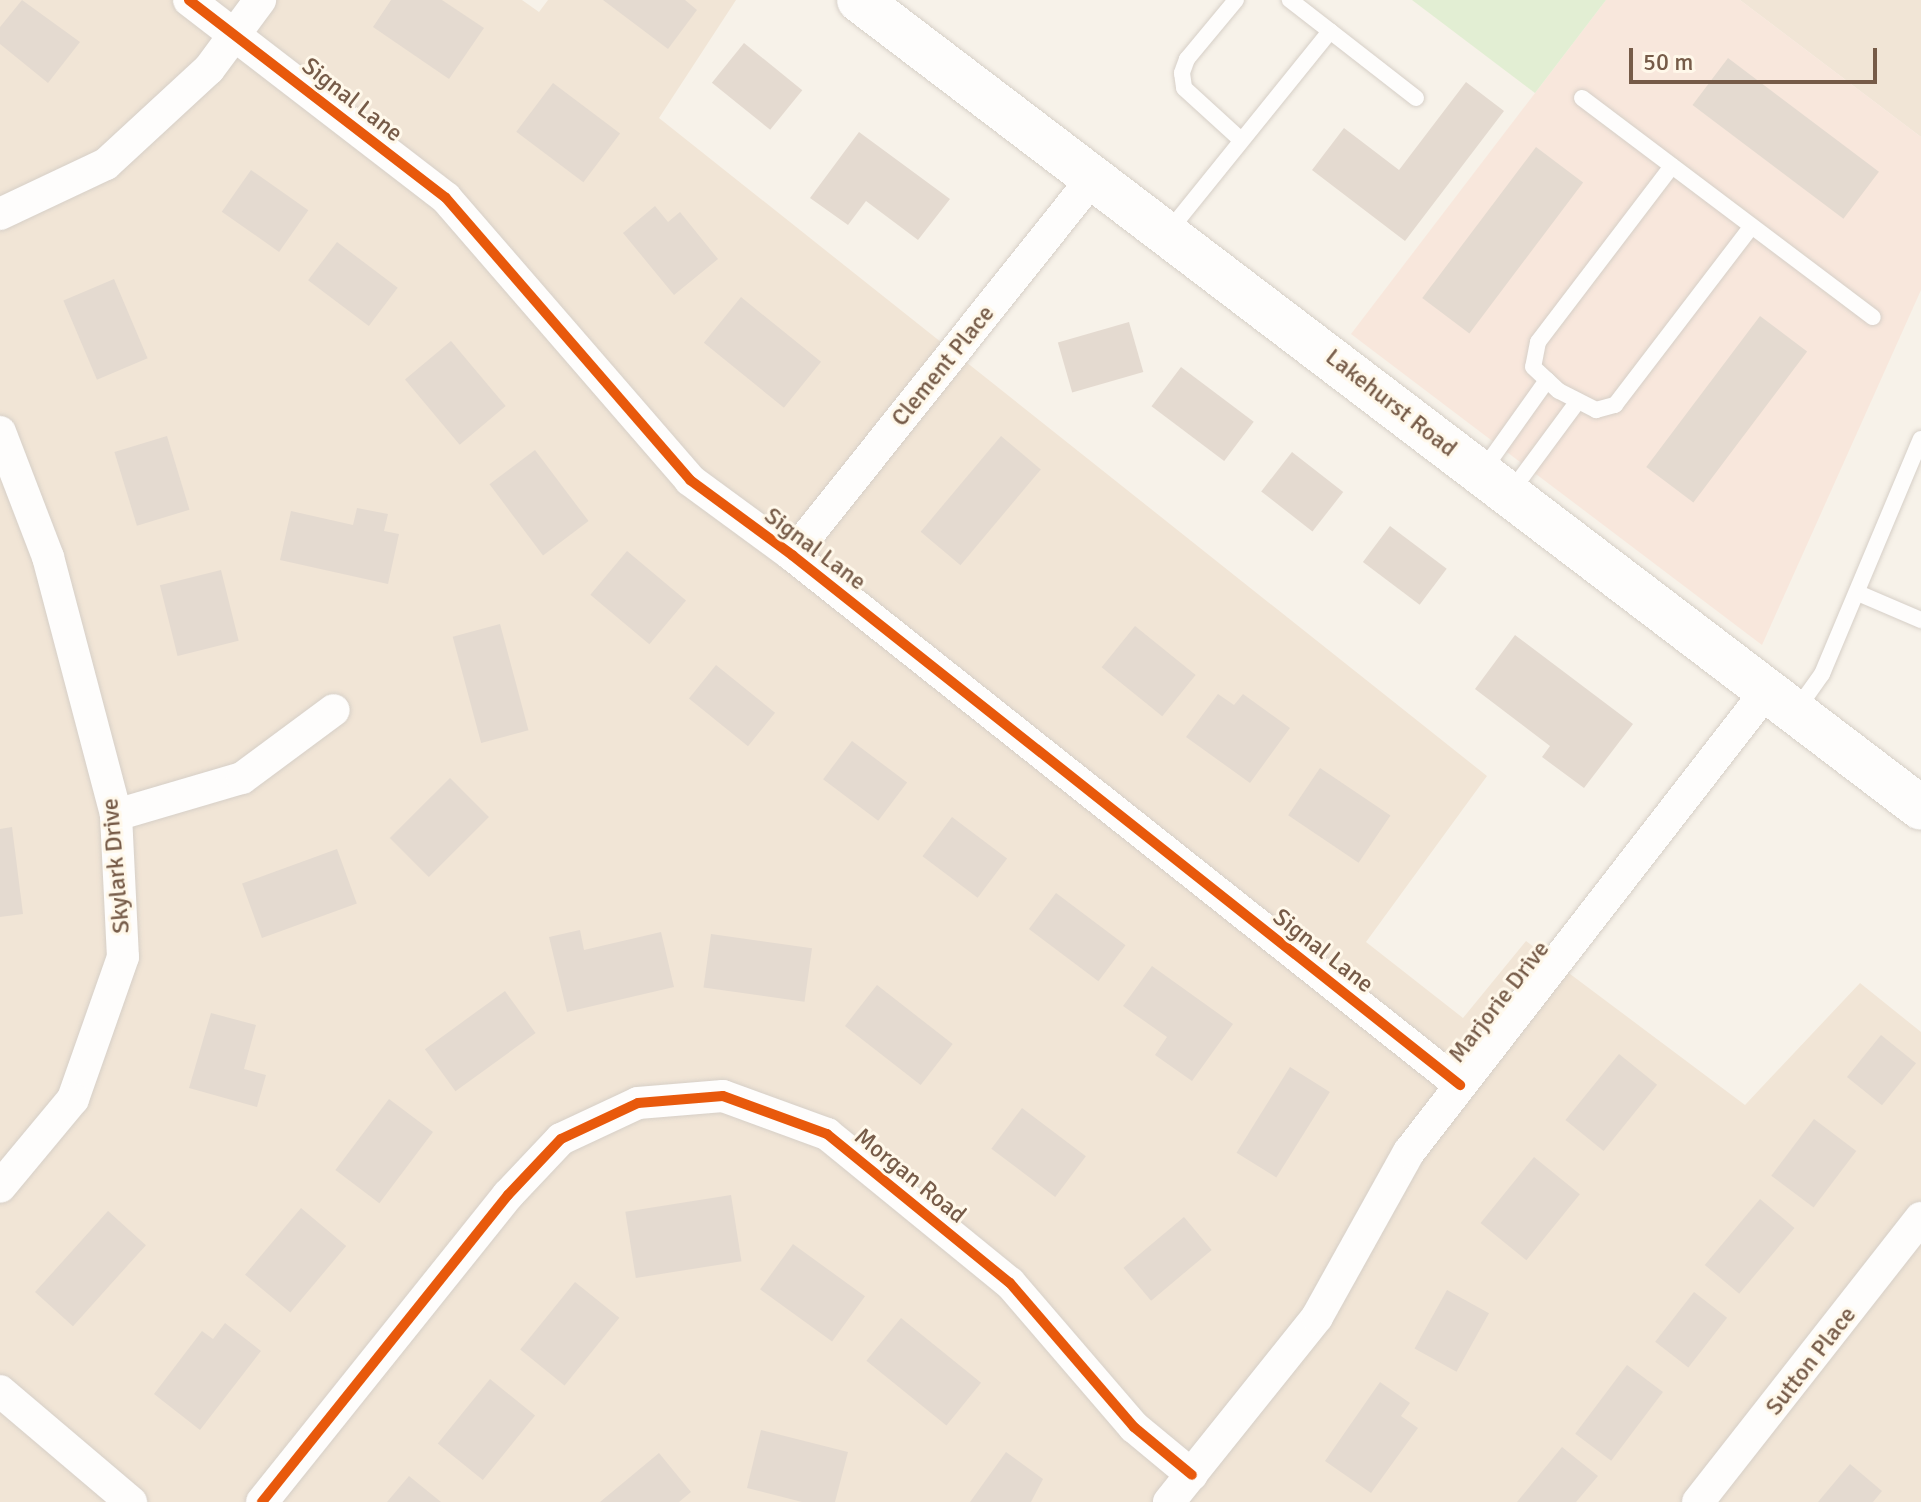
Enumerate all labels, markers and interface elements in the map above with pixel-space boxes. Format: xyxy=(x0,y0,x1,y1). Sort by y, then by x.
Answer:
scale bar xyxy=(1633,32,1881,82)
text: 50 m xyxy=(1643,47,1693,77)
street label: Signal Lane xyxy=(296,52,408,148)
street label: Clement Place xyxy=(885,300,1001,432)
street label: Lakehurst Road xyxy=(1320,343,1462,463)
street label: Signal Lane xyxy=(759,501,871,597)
street label: Skylark Drive xyxy=(96,797,136,935)
street label: Signal Lane xyxy=(1267,903,1379,999)
street label: Marjorie Drive xyxy=(1443,935,1555,1069)
street label: Morgan Road xyxy=(848,1122,972,1230)
street label: Sutton Place xyxy=(1760,1301,1862,1421)

